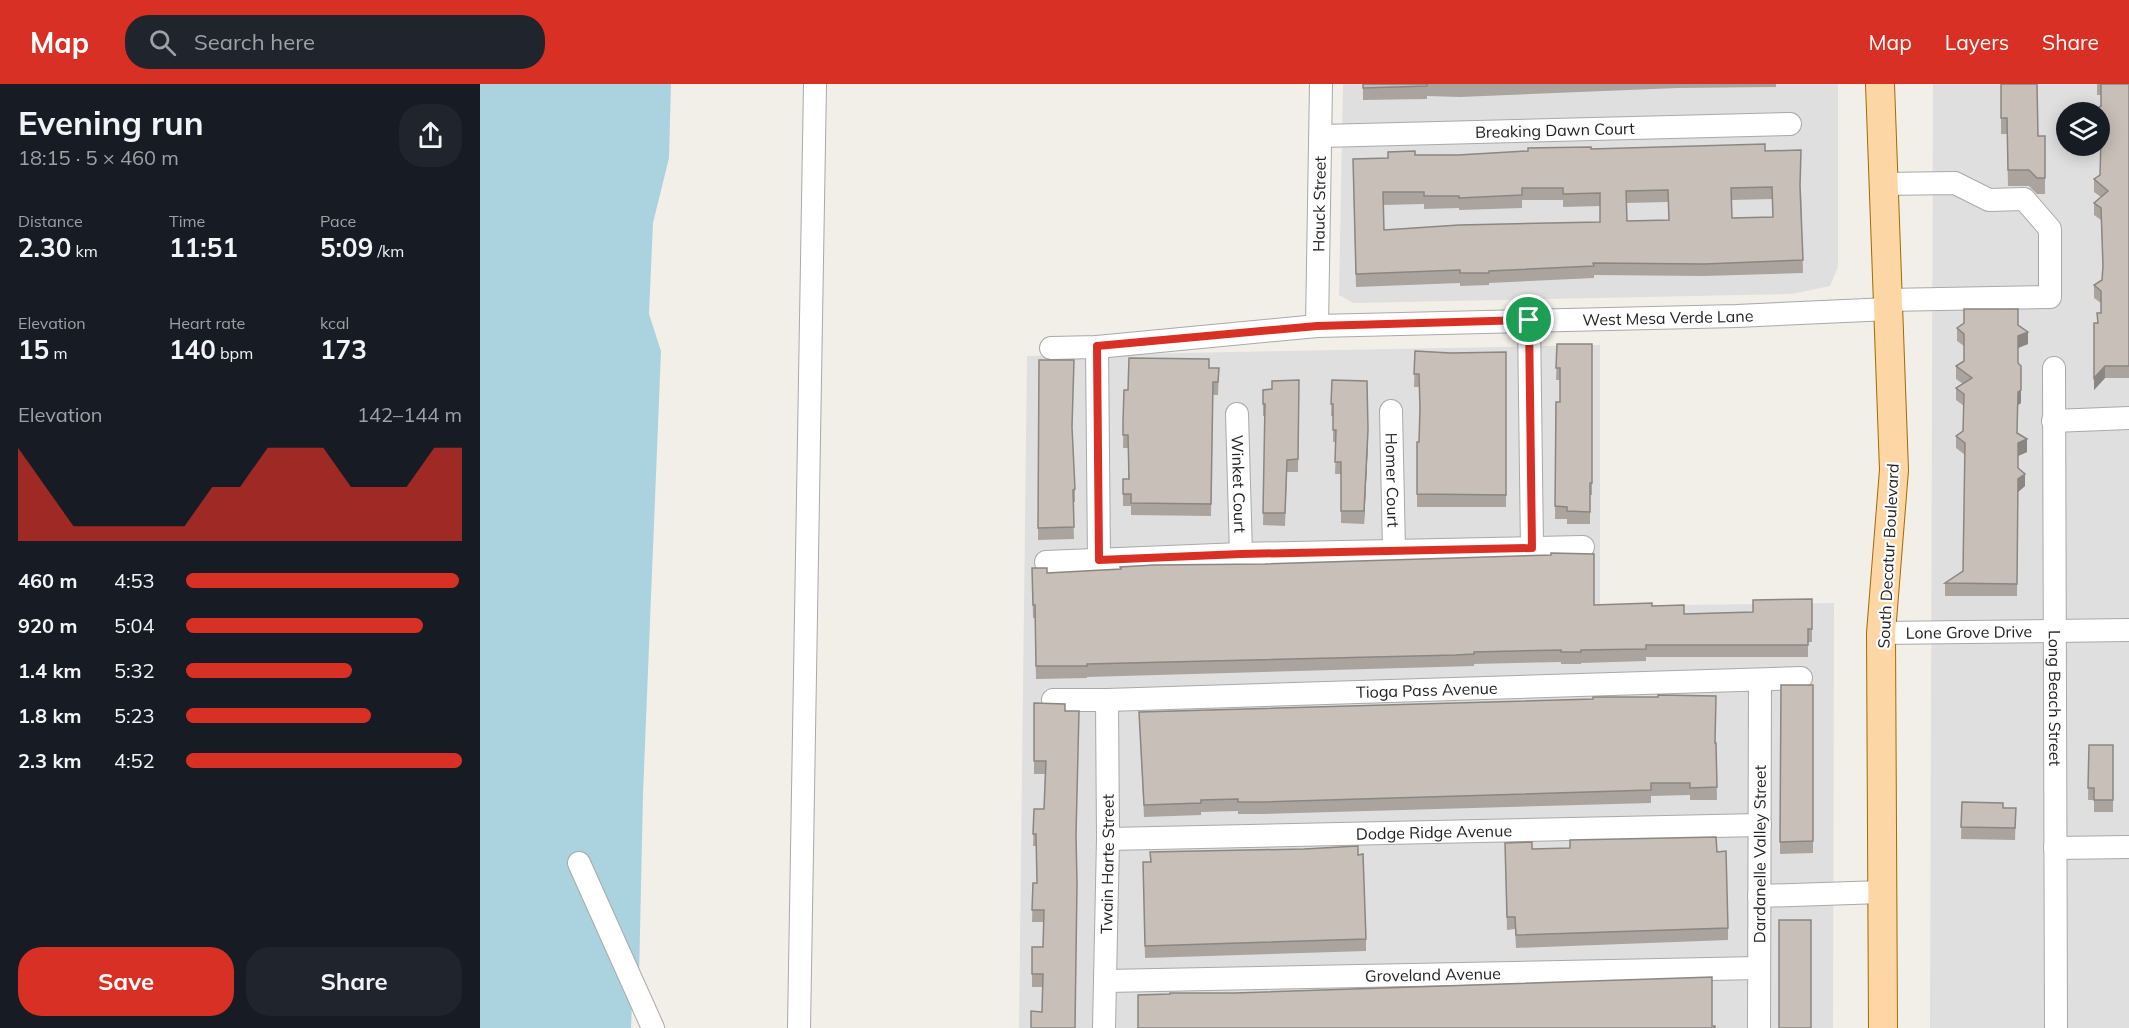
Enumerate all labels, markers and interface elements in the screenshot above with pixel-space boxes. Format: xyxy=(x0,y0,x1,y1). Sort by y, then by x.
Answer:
search box xyxy=(125,15,545,69)
text: Map xyxy=(30,25,89,60)
icon: search xyxy=(146,26,179,59)
text: Search here xyxy=(194,28,315,56)
text: Map xyxy=(1869,29,1912,55)
text: Layers xyxy=(1945,29,2009,55)
text: Share xyxy=(2042,29,2099,55)
text: Evening run xyxy=(18,102,204,143)
map controls xyxy=(2056,102,2110,156)
button: layers xyxy=(2056,102,2110,156)
button: share xyxy=(399,104,462,167)
street label: Breaking Dawn Court xyxy=(1475,118,1635,142)
text: 18:15 · 5 × 460 m xyxy=(18,145,179,170)
street label: Hauck Street xyxy=(1308,156,1330,252)
text: Distance xyxy=(18,211,83,231)
text: Time xyxy=(169,211,205,231)
text: Pace xyxy=(320,211,356,231)
text: 2.30 xyxy=(18,231,71,264)
text: 11:51 xyxy=(169,231,238,264)
text: 5:09 xyxy=(320,231,373,264)
text: km xyxy=(71,241,98,261)
text: /km xyxy=(373,241,404,261)
pin xyxy=(1503,294,1554,345)
icon: arrive xyxy=(1512,303,1545,336)
street label: West Mesa Verde Lane xyxy=(1582,305,1754,330)
text: Elevation xyxy=(18,313,86,333)
text: Heart rate xyxy=(169,313,245,333)
text: kcal xyxy=(320,313,349,333)
text: 15 xyxy=(18,333,49,366)
text: 140 xyxy=(169,333,216,366)
text: 173 xyxy=(320,333,367,366)
text: m xyxy=(49,343,67,363)
text: bpm xyxy=(216,343,253,363)
text: Elevation xyxy=(18,402,103,427)
text: 142–144 m xyxy=(357,402,462,427)
street label: Homer Court xyxy=(1381,432,1404,528)
street label: Winket Court xyxy=(1228,435,1250,534)
street label: South Decatur Boulevard xyxy=(1873,463,1903,649)
text: 460 m xyxy=(18,568,77,593)
text: 4:53 xyxy=(114,568,155,593)
text: 920 m xyxy=(18,613,77,638)
text: 5:04 xyxy=(114,613,155,638)
street label: Lone Grove Drive xyxy=(1906,621,2032,643)
street label: Long Beach Street xyxy=(2045,630,2065,766)
text: 1.4 km xyxy=(18,658,81,683)
text: 5:32 xyxy=(114,658,155,683)
street label: Tioga Pass Avenue xyxy=(1356,678,1498,702)
text: 1.8 km xyxy=(18,703,81,728)
text: 5:23 xyxy=(114,703,155,728)
text: 2.3 km xyxy=(18,748,81,773)
text: 4:52 xyxy=(114,748,155,773)
street label: Dardanelle Valley Street xyxy=(1749,764,1770,943)
street label: Twain Harte Street xyxy=(1096,793,1118,934)
street label: Dodge Ridge Avenue xyxy=(1356,820,1512,844)
button: Save xyxy=(18,947,234,1016)
button: Share xyxy=(246,947,462,1016)
street label: Groveland Avenue xyxy=(1365,963,1501,986)

